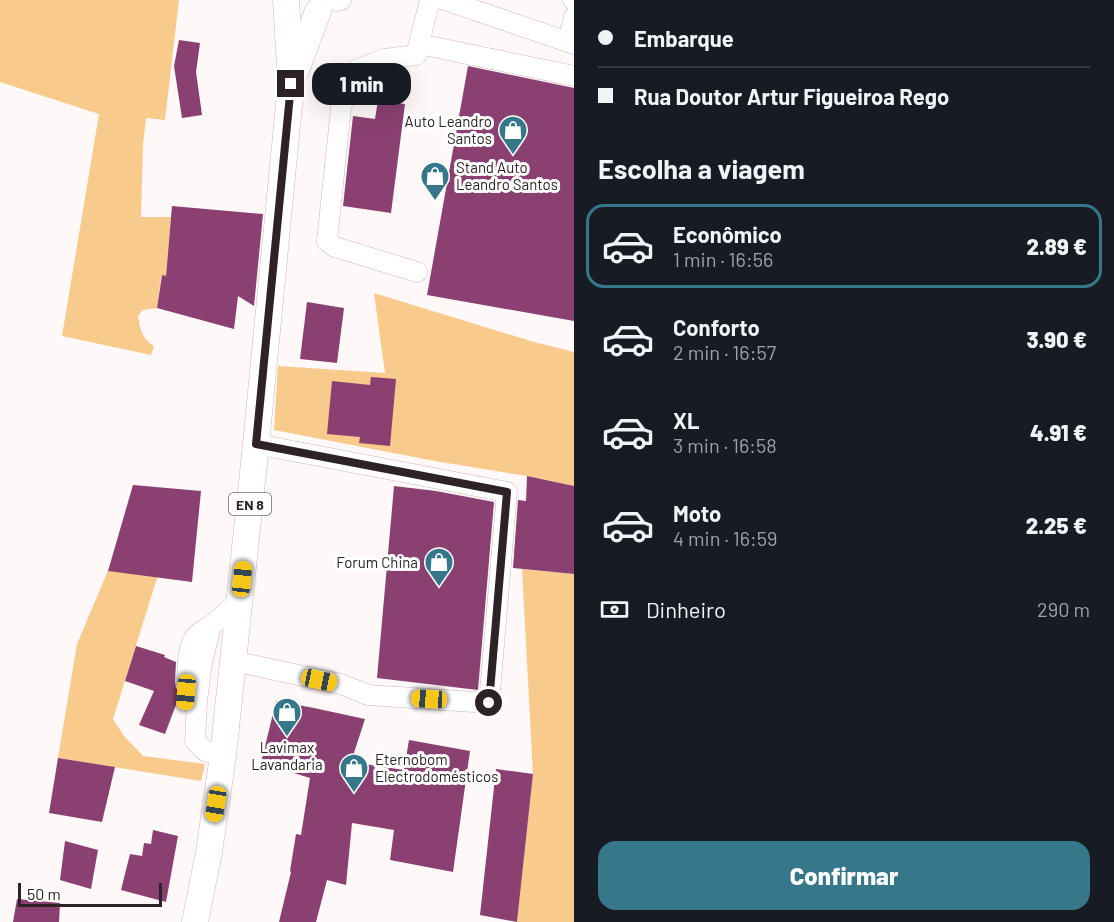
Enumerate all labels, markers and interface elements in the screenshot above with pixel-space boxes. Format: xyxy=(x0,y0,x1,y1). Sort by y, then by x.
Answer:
text: Embarque xyxy=(634,25,734,51)
callout: 1 min xyxy=(312,63,411,105)
route end xyxy=(277,70,304,97)
text: 1 min xyxy=(340,72,383,96)
text: Rua Doutor Artur Figueiroa Rego xyxy=(634,83,949,109)
place label: Auto Leandro Santos xyxy=(405,112,492,147)
shop icon: Auto Leandro Santos xyxy=(497,114,529,156)
text: Escolha a viagem xyxy=(598,152,805,184)
place label: Stand Auto Leandro Santos xyxy=(456,158,558,193)
shop icon: Stand Auto Leandro Santos xyxy=(419,160,451,202)
icon: car xyxy=(601,219,655,273)
text: Econômico xyxy=(673,221,782,247)
text: 2.89 € xyxy=(1026,233,1087,259)
text: 1 min · 16:56 xyxy=(673,247,773,271)
icon: car xyxy=(601,312,655,366)
text: Conforto xyxy=(673,314,760,340)
text: 3.90 € xyxy=(1026,326,1087,352)
text: 2 min · 16:57 xyxy=(673,340,776,364)
icon: car xyxy=(601,405,655,459)
text: XL xyxy=(673,407,699,433)
text: 4.91 € xyxy=(1030,419,1087,445)
text: 3 min · 16:58 xyxy=(673,433,777,457)
road number: EN 8 xyxy=(229,493,271,515)
icon: car xyxy=(601,498,655,552)
text: Moto xyxy=(673,500,721,526)
text: 2.25 € xyxy=(1026,512,1087,538)
text: 4 min · 16:59 xyxy=(673,526,777,550)
shop icon: Forum China xyxy=(423,546,455,588)
place label: Forum China xyxy=(336,553,418,571)
car xyxy=(231,560,253,598)
icon: cash xyxy=(598,593,631,626)
text: Dinheiro xyxy=(646,596,726,622)
text: 290 m xyxy=(1037,597,1090,621)
car xyxy=(300,667,338,693)
car xyxy=(175,673,197,711)
car xyxy=(411,689,447,709)
route start xyxy=(475,689,502,716)
shop icon: Lavimax Lavandaria xyxy=(271,696,303,738)
place label: Lavimax Lavandaria xyxy=(251,738,323,773)
place label: Eternobom Electrodomésticos xyxy=(375,750,499,785)
shop icon: Eternobom Electrodomésticos xyxy=(338,752,370,794)
car xyxy=(204,785,228,823)
button: Confirmar xyxy=(598,841,1090,910)
scale bar xyxy=(18,880,162,908)
text: 50 m xyxy=(27,884,61,903)

